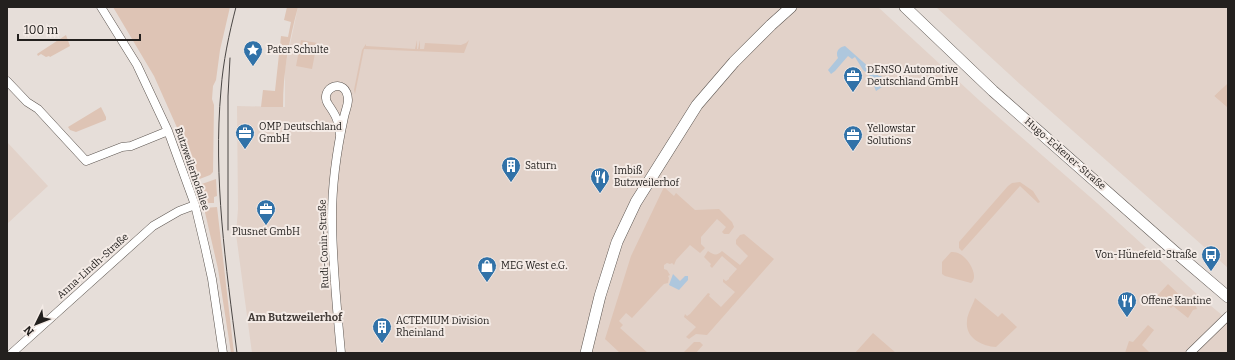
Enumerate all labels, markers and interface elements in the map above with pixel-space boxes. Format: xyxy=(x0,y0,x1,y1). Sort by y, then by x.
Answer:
scale bar xyxy=(18,16,140,42)
text: 100 m xyxy=(24,23,59,37)
place icon: Pater Schulte xyxy=(242,39,264,67)
place label: Pater Schulte xyxy=(267,44,329,56)
place label: DENSO Automotive Deutschland GmbH xyxy=(867,64,958,88)
office icon: DENSO Automotive Deutschland GmbH xyxy=(842,65,864,93)
street label: Hugo-Eckener-Straße xyxy=(1022,116,1108,192)
place label: OMP Deutschland GmbH xyxy=(259,121,342,145)
office icon: OMP Deutschland GmbH xyxy=(234,122,256,150)
place label: Yellowstar Solutions xyxy=(867,123,916,147)
office icon: Yellowstar Solutions xyxy=(842,124,864,152)
street label: Butzweilerhofallee xyxy=(172,126,212,212)
building icon: Saturn xyxy=(500,155,522,183)
place label: Saturn xyxy=(525,160,557,172)
place label: Imbiß Butzweilerhof xyxy=(614,165,681,189)
restaurant icon: Imbiß Butzweilerhof xyxy=(589,166,611,194)
office icon: Plusnet GmbH xyxy=(255,198,277,226)
street label: Rudi-Conin-Straße xyxy=(316,199,332,289)
place label: Plusnet GmbH xyxy=(232,226,300,238)
street label: Anna-Lindh-Straße xyxy=(55,231,131,301)
bus stop icon: Von-Hünefeld-Straße xyxy=(1200,244,1222,272)
place label: Von-Hünefeld-Straße xyxy=(1095,249,1197,261)
shop icon: MEG West e.G. xyxy=(476,255,498,283)
place label: MEG West e.G. xyxy=(501,260,567,272)
restaurant icon: Offene Kantine xyxy=(1116,290,1138,318)
place label: Offene Kantine xyxy=(1141,295,1211,307)
north arrow xyxy=(16,304,56,344)
district label: Am Butzweilerhof xyxy=(248,311,343,324)
place label: ACTEMIUM Division Rheinland xyxy=(396,315,490,339)
building icon: ACTEMIUM Division Rheinland xyxy=(371,316,393,344)
text: N xyxy=(21,323,37,338)

